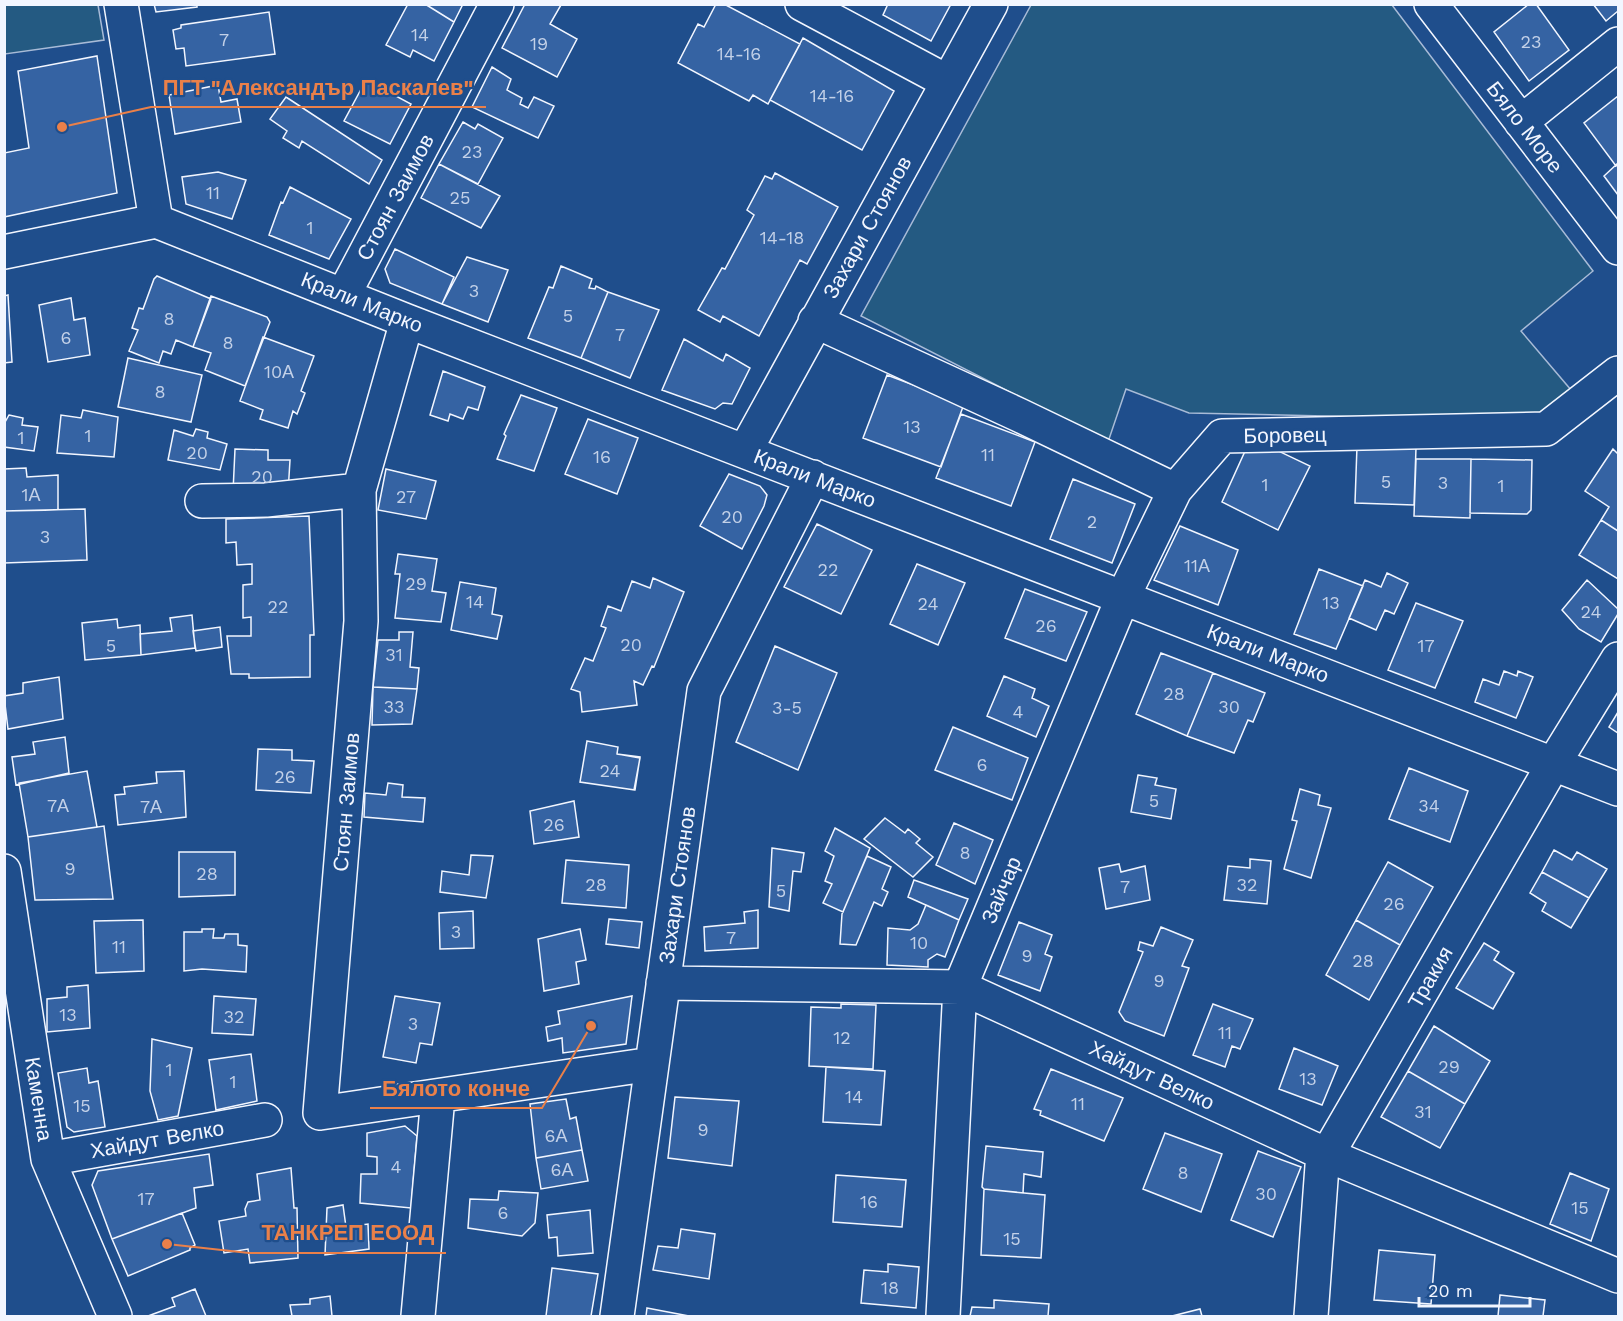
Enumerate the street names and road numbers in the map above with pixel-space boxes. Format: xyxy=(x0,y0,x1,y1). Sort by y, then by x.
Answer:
street label: Бяло Море xyxy=(1482,76,1568,178)
street label: Стоян Заимов xyxy=(351,129,439,265)
street label: Захари Стоянов xyxy=(818,151,916,303)
street label: Крали Марко xyxy=(298,266,426,338)
street label: Боровец xyxy=(1243,422,1327,448)
street label: Крали Марко xyxy=(750,443,880,513)
street label: Крали Марко xyxy=(1203,618,1333,688)
street label: Стоян Заимов xyxy=(327,731,365,873)
street label: Захари Стоянов xyxy=(654,805,700,965)
street label: Зайчар xyxy=(976,853,1026,927)
street label: Тракия xyxy=(1402,942,1458,1012)
street label: Хайдут Велко xyxy=(1085,1035,1219,1115)
street label: Каменна xyxy=(20,1055,58,1143)
street label: Хайдут Велко xyxy=(88,1115,226,1163)

